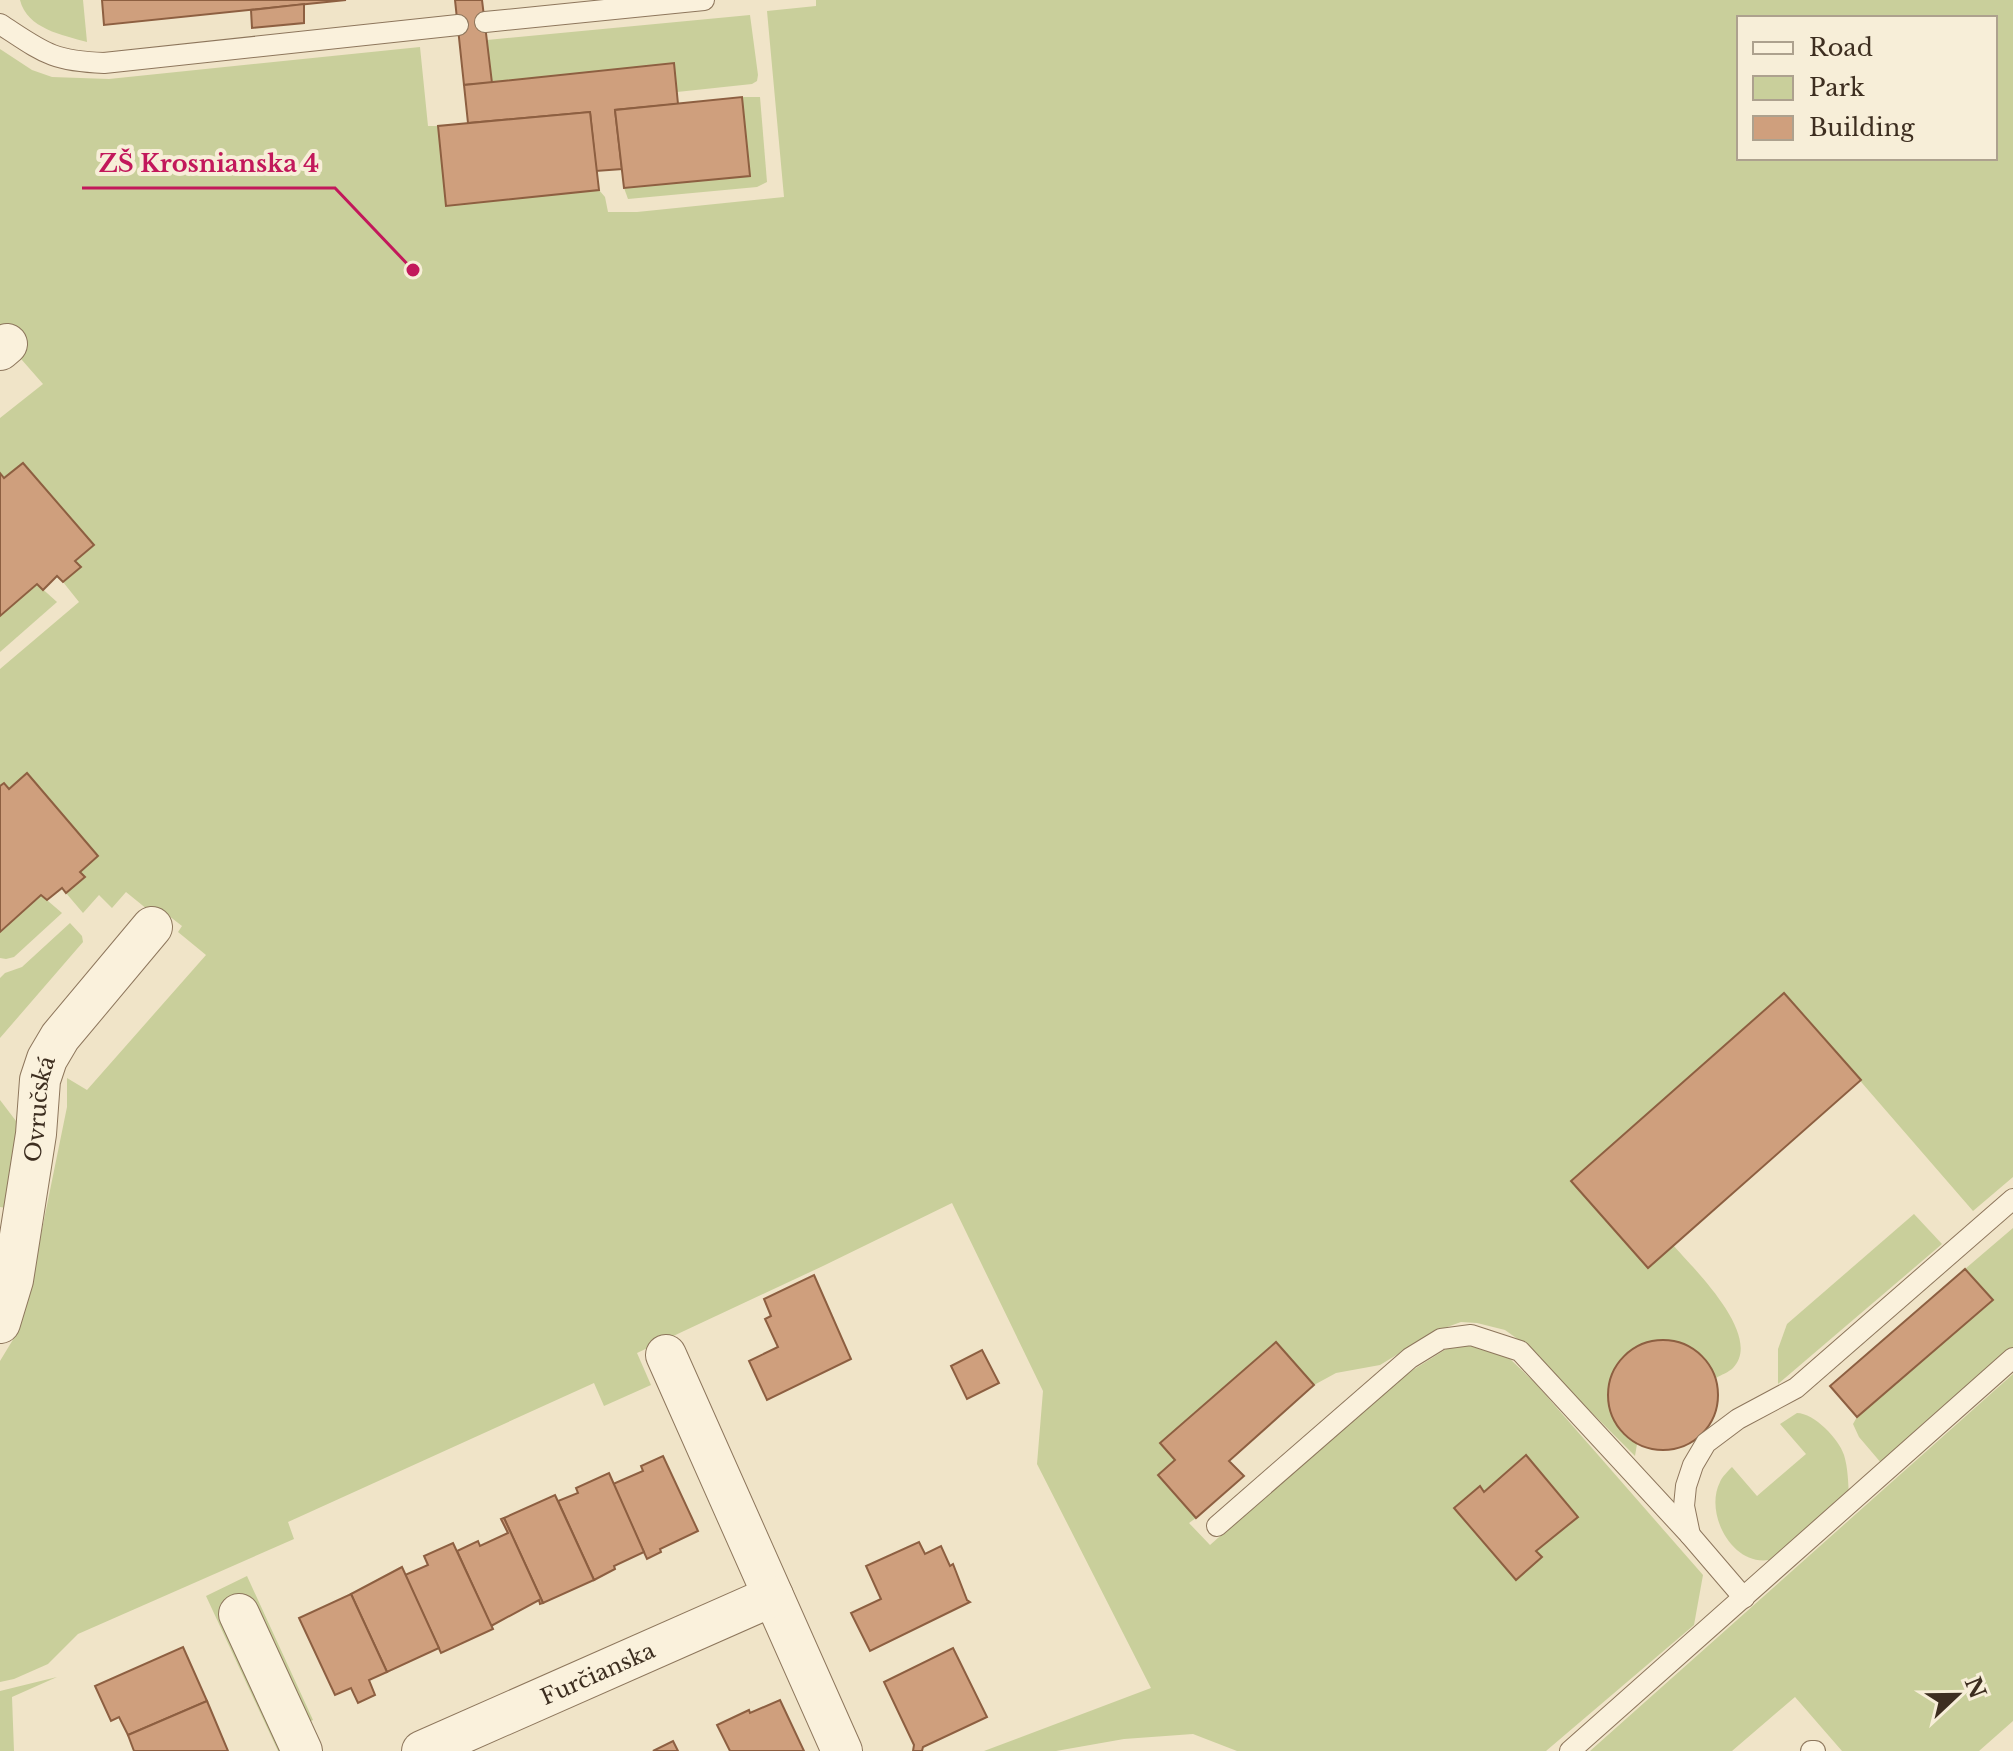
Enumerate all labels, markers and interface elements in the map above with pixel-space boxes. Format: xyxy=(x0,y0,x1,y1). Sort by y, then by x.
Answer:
legend xyxy=(1737,16,1997,160)
text: Road xyxy=(1809,33,1873,62)
text: Park xyxy=(1809,73,1865,102)
text: Building xyxy=(1809,113,1915,142)
callout: ZŠ Krosnianska 4 xyxy=(82,140,335,188)
text: ZŠ Krosnianska 4 xyxy=(99,148,319,178)
street label: Ovručská xyxy=(19,1052,61,1164)
street label: Furčianska xyxy=(536,1637,660,1711)
north arrow xyxy=(1917,1655,1997,1735)
text: N xyxy=(1959,1673,1992,1703)

